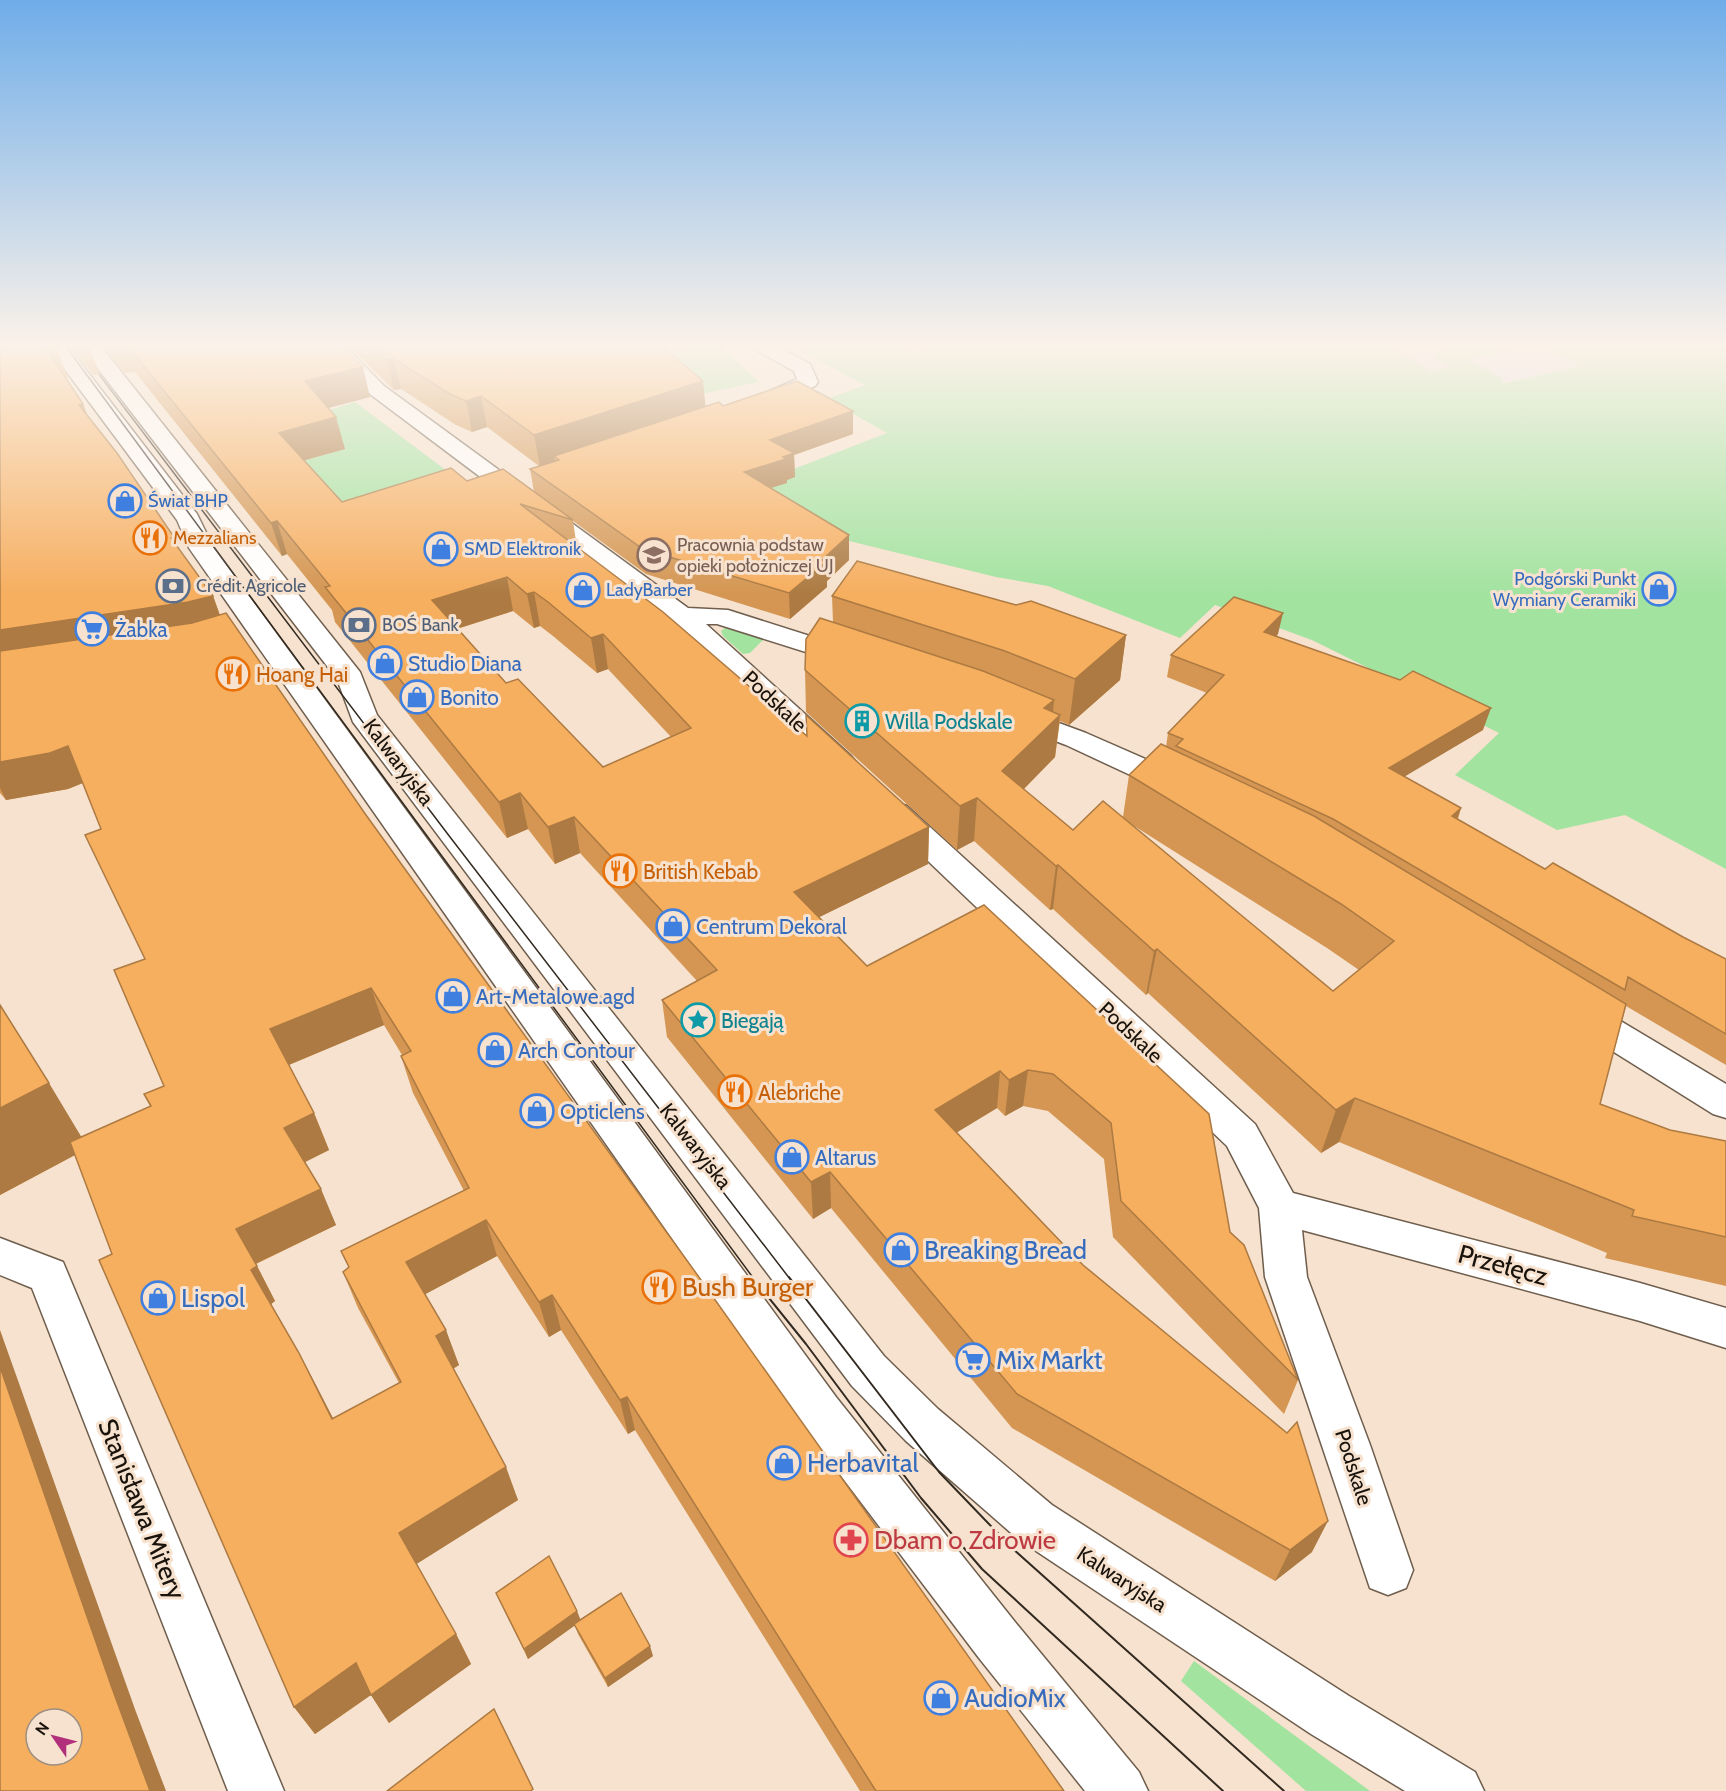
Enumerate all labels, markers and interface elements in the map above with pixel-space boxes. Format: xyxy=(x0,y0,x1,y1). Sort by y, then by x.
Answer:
shop icon: Świat BHP xyxy=(107,483,143,519)
place label: Świat BHP xyxy=(148,490,228,512)
restaurant icon: Mezzalians xyxy=(132,520,168,556)
place label: Mezzalians xyxy=(173,527,256,549)
shop icon: SMD Elektronik xyxy=(423,531,459,567)
place label: Pracownia podstaw opieki położniczej UJ xyxy=(677,534,833,577)
school or university icon: Pracownia podstaw opieki położniczej UJ xyxy=(636,537,672,573)
place label: SMD Elektronik xyxy=(464,538,582,560)
bank icon: Crédit Agricole xyxy=(155,568,191,604)
place label: Podgórski Punkt Wymiany Ceramiki xyxy=(1493,568,1636,611)
shop icon: Podgórski Punkt Wymiany Ceramiki xyxy=(1641,571,1677,607)
shop icon: LadyBarber xyxy=(565,572,601,608)
place label: Crédit Agricole xyxy=(196,575,306,597)
place label: LadyBarber xyxy=(606,579,693,601)
bank icon: BOŚ Bank xyxy=(341,607,377,643)
supermarket icon: Żabka xyxy=(74,611,110,647)
place label: BOŚ Bank xyxy=(382,614,460,636)
place label: Żabka xyxy=(115,617,168,642)
shop icon: Studio Diana xyxy=(367,645,403,681)
place label: Studio Diana xyxy=(408,651,522,676)
restaurant icon: Hoang Hai xyxy=(215,656,251,692)
place label: Hoang Hai xyxy=(256,662,348,687)
street label: Podskale xyxy=(738,665,812,737)
shop icon: Bonito xyxy=(399,679,435,715)
place label: Bonito xyxy=(440,685,499,710)
building icon: Willa Podskale xyxy=(844,703,880,739)
place label: Willa Podskale xyxy=(885,709,1013,734)
street label: Kalwaryjska xyxy=(358,714,440,811)
restaurant icon: British Kebab xyxy=(602,853,638,889)
place label: British Kebab xyxy=(643,859,758,884)
shop icon: Centrum Dekoral xyxy=(655,908,691,944)
place label: Centrum Dekoral xyxy=(696,914,847,939)
shop icon: Art-Metalowe.agd xyxy=(435,978,471,1014)
place label: Art-Metalowe.agd xyxy=(476,984,635,1009)
street label: Podskale xyxy=(1094,996,1168,1068)
place icon: Biegają xyxy=(680,1002,716,1038)
place label: Biegają xyxy=(721,1008,785,1034)
shop icon: Arch Contour xyxy=(477,1032,513,1068)
place label: Arch Contour xyxy=(518,1038,635,1063)
restaurant icon: Alebriche xyxy=(717,1074,753,1110)
place label: Alebriche xyxy=(758,1080,841,1105)
shop icon: Opticlens xyxy=(519,1093,555,1129)
street label: Kalwaryjska xyxy=(654,1098,737,1194)
place label: Opticlens xyxy=(560,1099,645,1124)
shop icon: Altarus xyxy=(774,1139,810,1175)
place label: Altarus xyxy=(815,1145,876,1170)
shop icon: Breaking Bread xyxy=(883,1232,919,1268)
place label: Breaking Bread xyxy=(924,1234,1087,1266)
street label: Przełęcz xyxy=(1455,1238,1551,1292)
restaurant icon: Bush Burger xyxy=(641,1269,677,1305)
place label: Bush Burger xyxy=(682,1271,814,1303)
shop icon: Lispol xyxy=(140,1280,176,1316)
place label: Lispol xyxy=(181,1282,245,1314)
supermarket icon: Mix Markt xyxy=(955,1342,991,1378)
place label: Mix Markt xyxy=(996,1344,1103,1376)
street label: Stanisława Mitery xyxy=(91,1414,193,1604)
street label: Podskale xyxy=(1330,1426,1378,1508)
shop icon: Herbavital xyxy=(766,1445,802,1481)
place label: Herbavital xyxy=(807,1447,919,1479)
pharmacy icon: Dbam o Zdrowie xyxy=(833,1522,869,1558)
place label: Dbam o Zdrowie xyxy=(874,1524,1056,1556)
street label: Kalwaryjska xyxy=(1072,1541,1172,1618)
shop icon: AudioMix xyxy=(923,1680,959,1716)
place label: AudioMix xyxy=(964,1682,1066,1714)
north arrow xyxy=(24,1707,84,1767)
text: N xyxy=(31,1719,53,1739)

